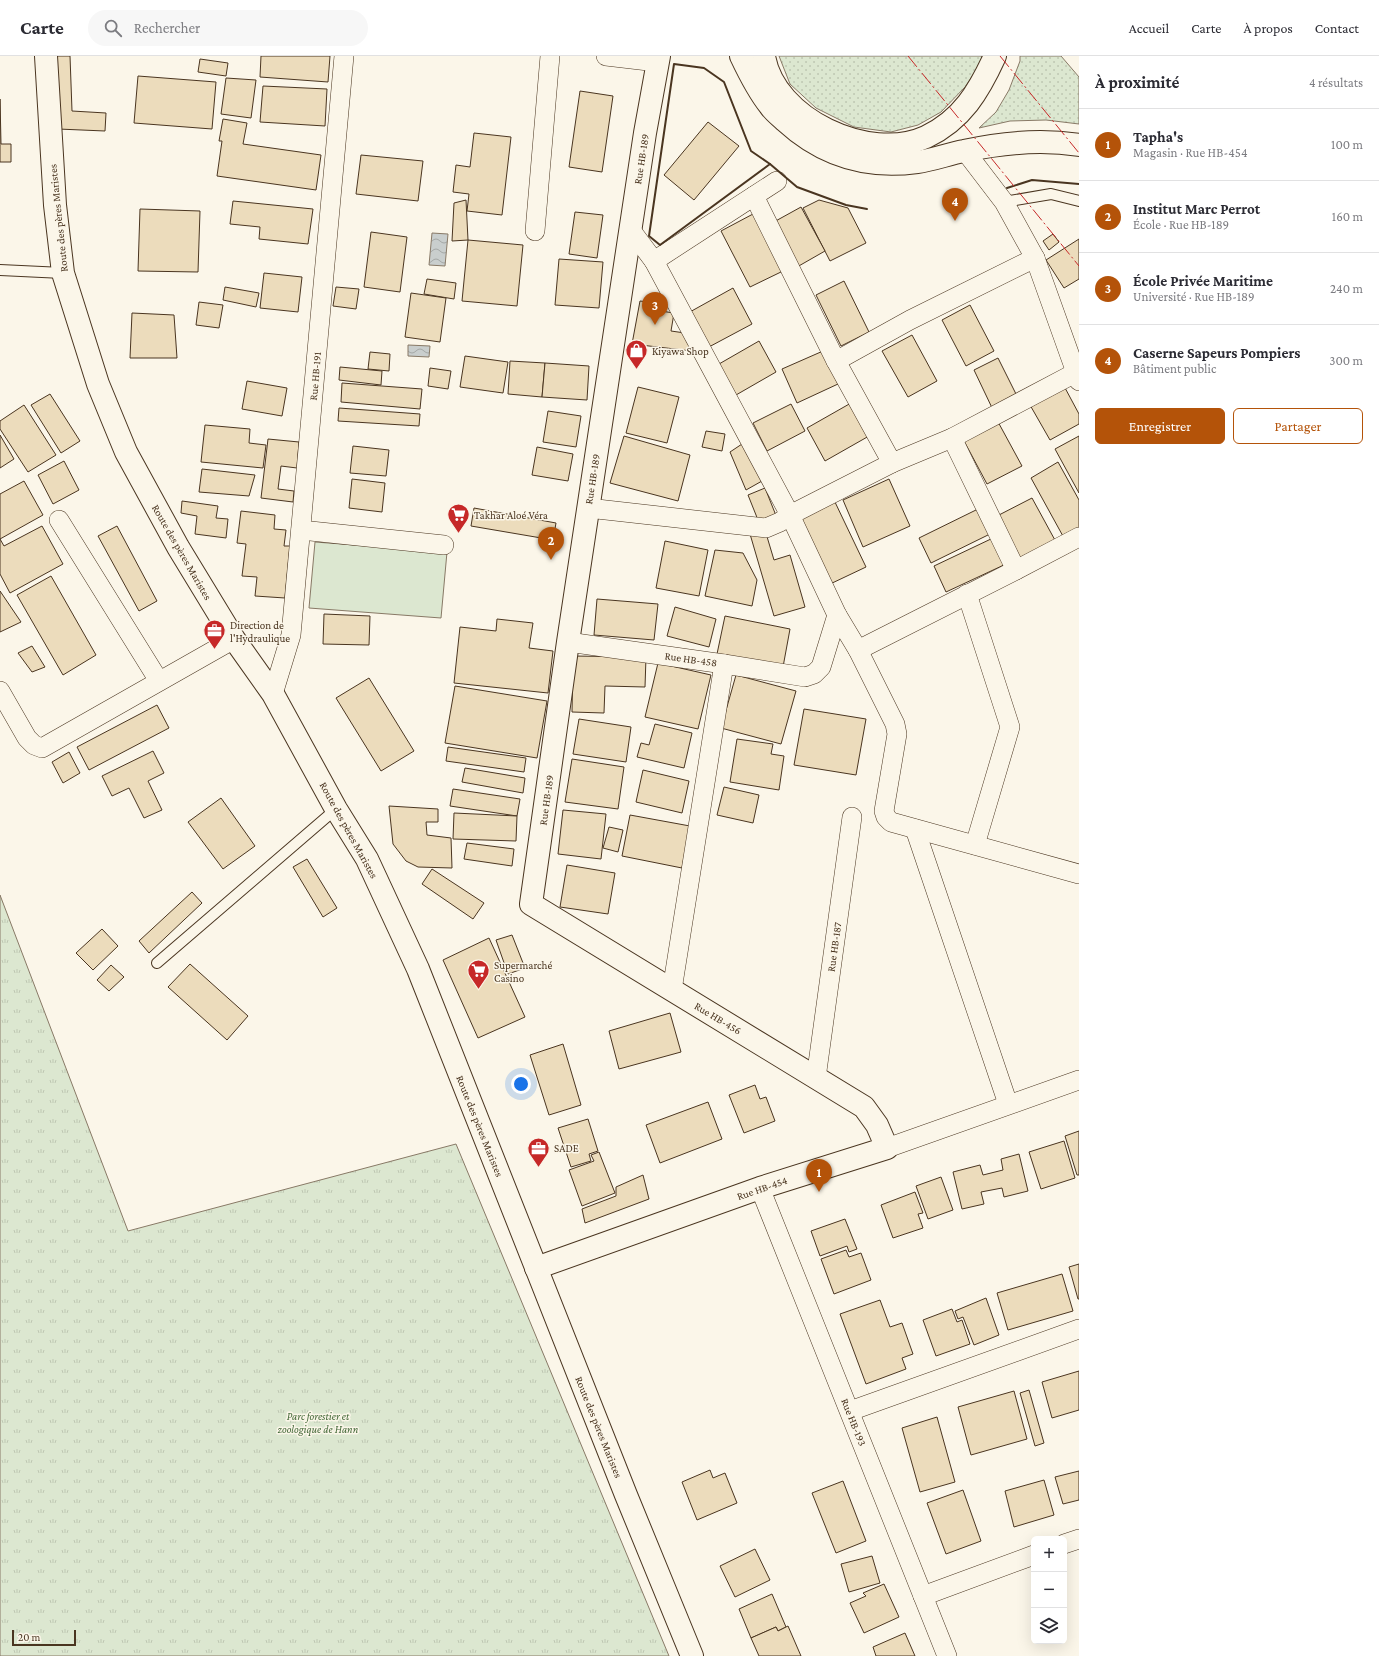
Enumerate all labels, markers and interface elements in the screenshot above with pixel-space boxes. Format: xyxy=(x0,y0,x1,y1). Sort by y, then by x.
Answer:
search box xyxy=(88,10,368,46)
text: Carte xyxy=(20,17,64,38)
icon: search xyxy=(102,17,124,39)
text: Rechercher xyxy=(134,20,200,36)
text: Accueil xyxy=(1129,20,1169,36)
text: Carte xyxy=(1191,20,1222,36)
text: À propos xyxy=(1244,20,1293,36)
text: Contact xyxy=(1315,20,1359,36)
text: À proximité xyxy=(1095,73,1179,92)
text: 4 résultats xyxy=(1309,75,1363,90)
text: Tapha's xyxy=(1133,129,1183,145)
street label: Rue HB-189 xyxy=(631,133,651,185)
text: 1 xyxy=(1106,137,1110,152)
text: 100 m xyxy=(1331,137,1363,152)
text: Magasin · Rue HB-454 xyxy=(1133,145,1248,160)
street label: Route des pères Maristes xyxy=(46,163,71,272)
pin: 4 xyxy=(942,188,968,221)
text: Institut Marc Perrot xyxy=(1133,201,1260,217)
text: 2 xyxy=(1105,209,1111,224)
text: 160 m xyxy=(1332,209,1363,224)
text: École · Rue HB-189 xyxy=(1133,217,1229,232)
text: École Privée Maritime xyxy=(1133,273,1273,289)
text: 3 xyxy=(1105,281,1111,296)
text: 240 m xyxy=(1330,281,1363,296)
text: Université · Rue HB-189 xyxy=(1133,289,1255,304)
pin: 3 xyxy=(642,292,668,325)
shop icon: Kiyawa Shop xyxy=(624,338,650,371)
place label: Kiyawa Shop xyxy=(652,345,709,358)
text: Caserne Sapeurs Pompiers xyxy=(1133,345,1300,361)
street label: Rue HB-191 xyxy=(307,351,323,401)
text: 4 xyxy=(1104,353,1112,368)
text: 300 m xyxy=(1329,353,1363,368)
text: Bâtiment public xyxy=(1133,361,1216,376)
button: Enregistrer xyxy=(1095,408,1225,444)
button: Partager xyxy=(1233,408,1363,444)
street label: Rue HB-189 xyxy=(582,453,602,505)
street label: Route des pères Maristes xyxy=(149,502,214,602)
supermarket icon: Takhar Aloé Véra xyxy=(446,502,472,535)
place label: Takhar Aloé Véra xyxy=(474,509,548,521)
pin: 2 xyxy=(538,527,564,560)
office icon: Direction de l'Hydraulique xyxy=(202,618,228,651)
place label: Direction de l'Hydraulique xyxy=(230,619,290,645)
street label: Rue HB-458 xyxy=(664,649,718,669)
street label: Rue HB-189 xyxy=(537,774,555,826)
street label: Route des pères Maristes xyxy=(317,780,380,881)
street label: Rue HB-187 xyxy=(825,921,843,973)
supermarket icon: Supermarché Casino xyxy=(465,958,491,991)
place label: Supermarché Casino xyxy=(494,959,553,984)
street label: Rue HB-456 xyxy=(692,999,744,1037)
street label: Route des pères Maristes xyxy=(453,1074,506,1179)
your location xyxy=(511,1074,531,1094)
office icon: SADE xyxy=(526,1135,552,1168)
place label: SADE xyxy=(554,1142,579,1154)
pin: 1 xyxy=(806,1159,832,1192)
street label: Rue HB-454 xyxy=(735,1174,789,1202)
street label: Route des pères Maristes xyxy=(572,1375,625,1480)
street label: Rue HB-193 xyxy=(839,1396,869,1448)
park label: Parc forestier et zoologique de Hann xyxy=(277,1410,359,1436)
map controls xyxy=(1031,1536,1067,1644)
button: + xyxy=(1031,1536,1067,1572)
button: − xyxy=(1031,1572,1067,1608)
button: layers xyxy=(1031,1608,1067,1644)
scale bar xyxy=(12,1628,76,1647)
text: 20 m xyxy=(18,1631,40,1643)

